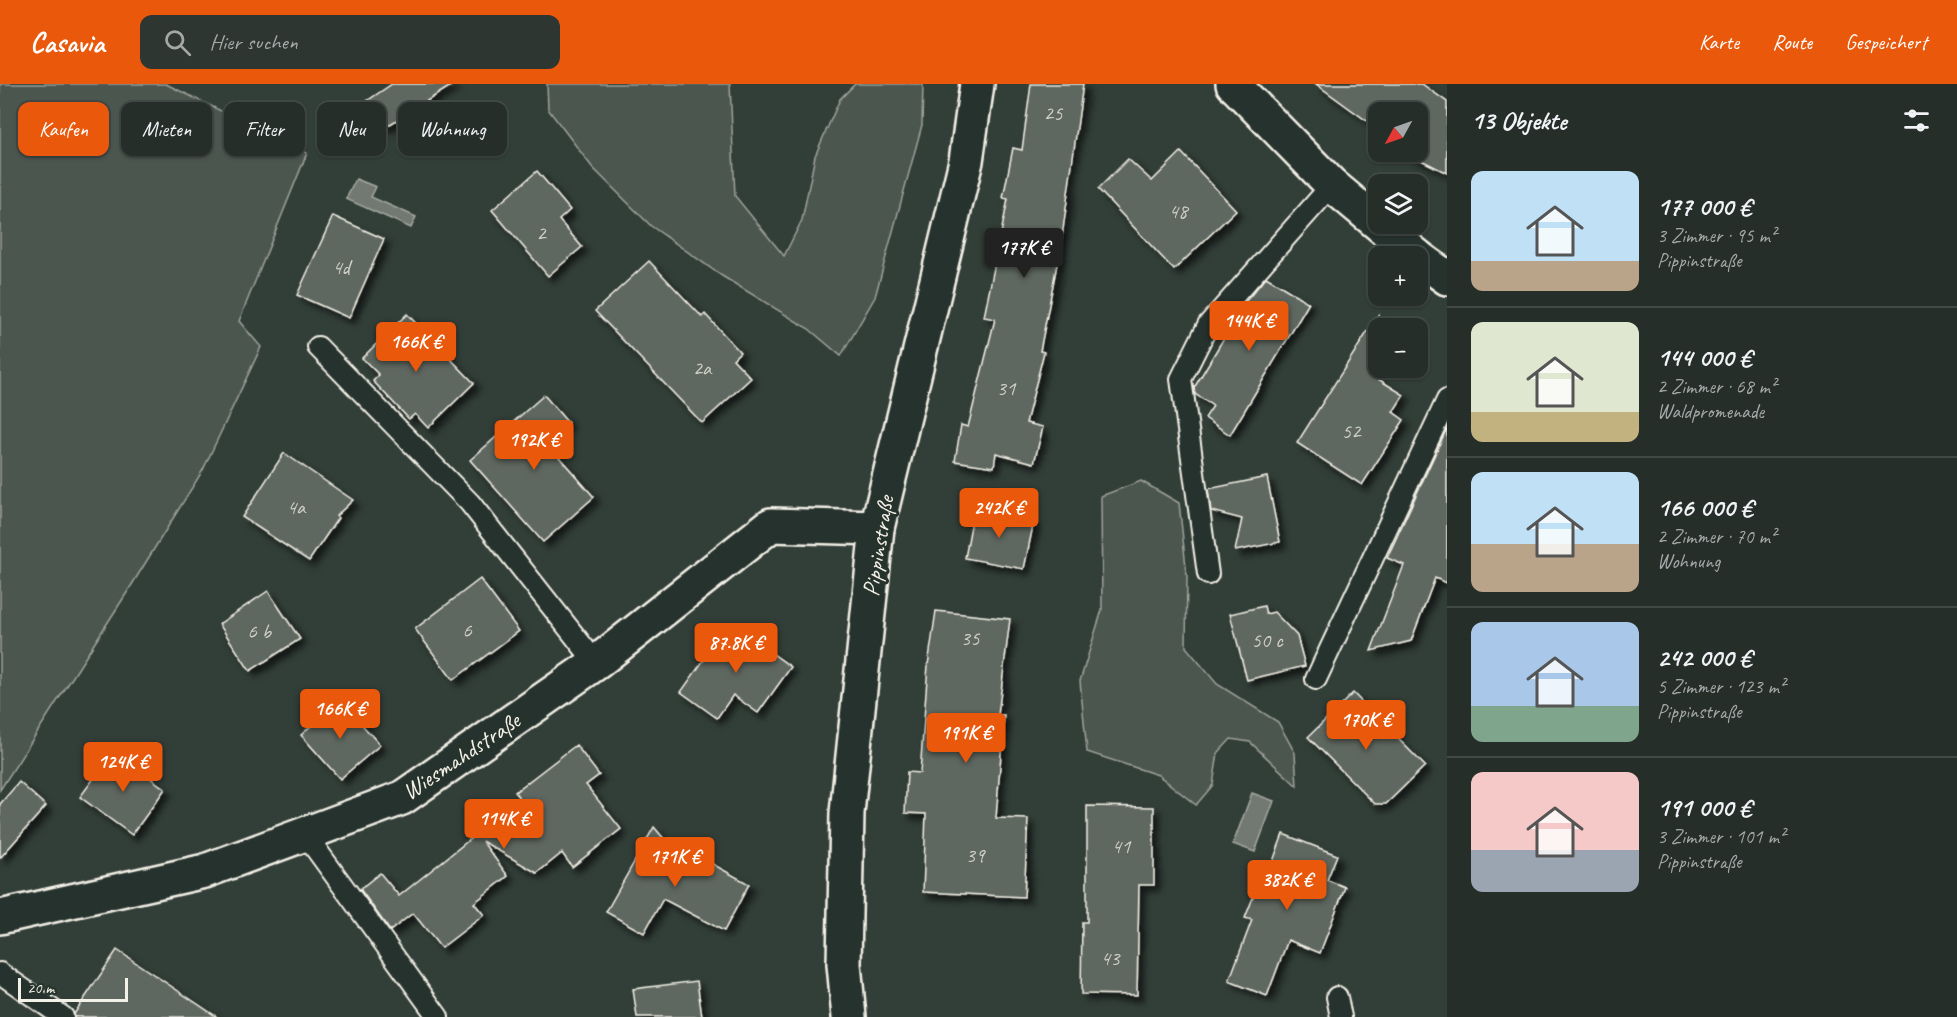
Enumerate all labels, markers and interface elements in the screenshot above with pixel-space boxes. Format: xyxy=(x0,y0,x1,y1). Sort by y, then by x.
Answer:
search box xyxy=(140,15,560,69)
text: Casavia xyxy=(30,25,104,60)
icon: search xyxy=(161,26,194,59)
text: Hier suchen xyxy=(209,28,298,56)
text: Karte xyxy=(1699,29,1739,55)
text: Route xyxy=(1772,29,1812,55)
text: Gespeichert xyxy=(1845,29,1927,55)
house number: 25 xyxy=(1044,100,1064,126)
chip: Kaufen xyxy=(18,102,109,156)
chip: Mieten xyxy=(121,102,212,156)
chip: Filter xyxy=(224,102,305,156)
chip: Neu xyxy=(317,102,386,156)
chip: Wohnung xyxy=(398,102,507,156)
north arrow xyxy=(1368,102,1428,162)
map controls xyxy=(1368,102,1428,378)
text: 13 Objekte xyxy=(1471,104,1567,137)
icon: filters xyxy=(1900,104,1933,137)
button: layers xyxy=(1368,174,1428,234)
text: 177 000 € xyxy=(1657,190,1751,223)
icon: home xyxy=(1519,195,1591,267)
house number: 48 xyxy=(1169,198,1190,224)
house number: 2 xyxy=(536,220,547,246)
text: 3 Zimmer · 95 m² xyxy=(1657,223,1776,248)
pin: 177K € xyxy=(975,228,1073,279)
text: 177K € xyxy=(999,235,1049,260)
button: + xyxy=(1368,246,1428,306)
text: Pippinstraße xyxy=(1657,248,1741,273)
house number: 4d xyxy=(332,254,354,280)
pin: 144K € xyxy=(1200,301,1298,352)
text: 144K € xyxy=(1224,308,1275,333)
button: − xyxy=(1368,318,1428,378)
pin: 166K € xyxy=(367,322,465,373)
text: 166K € xyxy=(390,329,442,354)
text: 144 000 € xyxy=(1657,341,1751,374)
icon: home xyxy=(1519,346,1591,418)
house number: 2a xyxy=(693,355,713,381)
text: 2 Zimmer · 68 m² xyxy=(1657,374,1776,399)
house number: 31 xyxy=(997,375,1017,401)
text: Waldpromenade xyxy=(1657,399,1764,424)
house number: 52 xyxy=(1342,418,1362,444)
pin: 192K € xyxy=(485,420,583,471)
text: 192K € xyxy=(509,427,559,452)
pin: 242K € xyxy=(950,488,1048,539)
street label: Pippinstraße xyxy=(855,491,901,598)
text: 166 000 € xyxy=(1657,491,1753,524)
house number: 4a xyxy=(287,494,307,520)
text: 242K € xyxy=(974,495,1025,520)
icon: home xyxy=(1519,496,1591,568)
text: 2 Zimmer · 70 m² xyxy=(1657,524,1776,549)
text: Wohnung xyxy=(1657,549,1720,574)
house number: 6 xyxy=(462,617,472,643)
house number: 6 b xyxy=(247,618,273,644)
pin: 87.8K € xyxy=(681,623,791,674)
house number: 35 xyxy=(961,625,981,651)
house number: 50 c xyxy=(1251,627,1284,653)
text: 87.8K € xyxy=(709,630,763,655)
text: 242 000 € xyxy=(1657,641,1751,674)
icon: home xyxy=(1519,646,1591,718)
text: 5 Zimmer · 123 m² xyxy=(1657,674,1785,699)
pin: 166K € xyxy=(291,689,389,740)
text: 166K € xyxy=(314,696,366,721)
text: Pippinstraße xyxy=(1657,699,1741,724)
pin: 170K € xyxy=(1317,700,1415,751)
street label: Wiesmahdstraße xyxy=(396,704,528,806)
text: 170K € xyxy=(1341,707,1391,732)
pin: 191K € xyxy=(917,713,1015,764)
text: 191K € xyxy=(941,720,991,745)
pin: 124K € xyxy=(74,742,172,793)
text: 124K € xyxy=(98,749,149,774)
text: 191 000 € xyxy=(1657,791,1751,824)
icon: home xyxy=(1519,796,1591,868)
pin: 114K € xyxy=(455,799,553,850)
text: 114K € xyxy=(479,806,530,831)
text: 3 Zimmer · 101 m² xyxy=(1657,824,1785,849)
house number: 41 xyxy=(1112,833,1132,859)
pin: 171K € xyxy=(626,837,724,888)
house number: 39 xyxy=(966,842,986,868)
text: 171K € xyxy=(650,844,700,869)
text: Pippinstraße xyxy=(1657,849,1741,874)
pin: 382K € xyxy=(1238,860,1336,911)
text: 382K € xyxy=(1262,867,1313,892)
house number: 43 xyxy=(1101,945,1121,971)
scale bar xyxy=(18,975,128,1002)
text: 20 m xyxy=(27,978,54,998)

